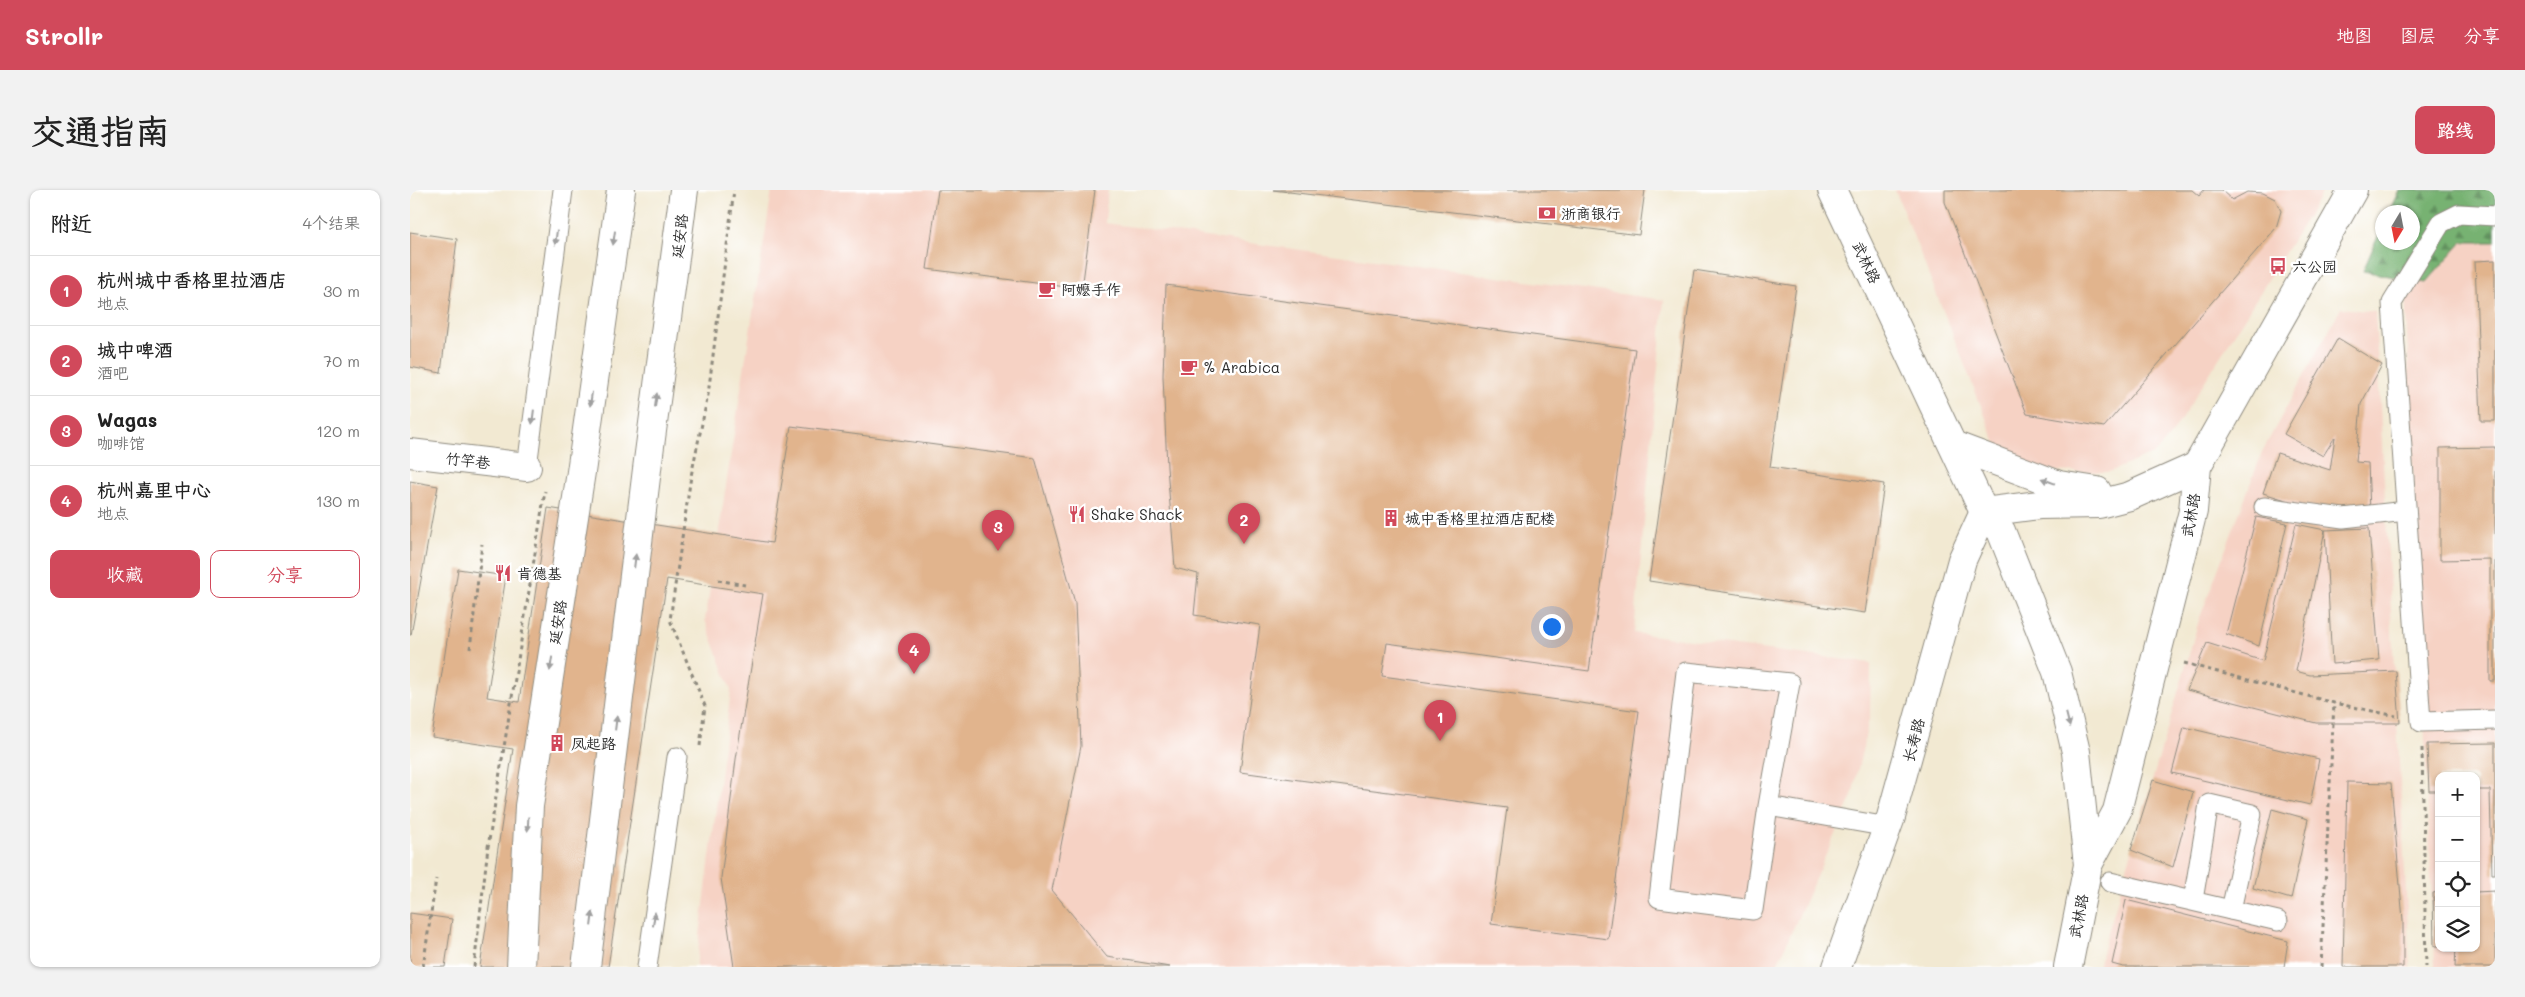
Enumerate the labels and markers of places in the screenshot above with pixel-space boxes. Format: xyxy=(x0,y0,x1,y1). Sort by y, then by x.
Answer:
bank icon: 浙商银行 xyxy=(1537,203,1557,223)
place label: 浙商银行 xyxy=(1561,203,1621,223)
bus stop icon: 六公园 xyxy=(2268,256,2288,276)
place label: 六公园 xyxy=(2292,256,2337,276)
cafe icon: 阿嬷手作 xyxy=(1037,279,1057,299)
place label: 阿嬷手作 xyxy=(1061,279,1121,299)
cafe icon: % Arabica xyxy=(1179,357,1199,377)
place label: % Arabica xyxy=(1203,357,1280,377)
pin: 2 xyxy=(1228,503,1260,544)
restaurant icon: Shake Shack xyxy=(1067,504,1087,524)
place label: Shake Shack xyxy=(1091,504,1182,524)
building icon: 城中香格里拉酒店配楼 xyxy=(1381,508,1401,528)
place label: 城中香格里拉酒店配楼 xyxy=(1405,508,1555,528)
pin: 3 xyxy=(982,510,1014,551)
restaurant icon: 肯德基 xyxy=(493,563,513,583)
place label: 肯德基 xyxy=(517,563,562,583)
pin: 4 xyxy=(898,633,930,674)
pin: 1 xyxy=(1424,700,1456,741)
building icon: 凤起路 xyxy=(547,733,567,753)
place label: 凤起路 xyxy=(571,733,616,753)

